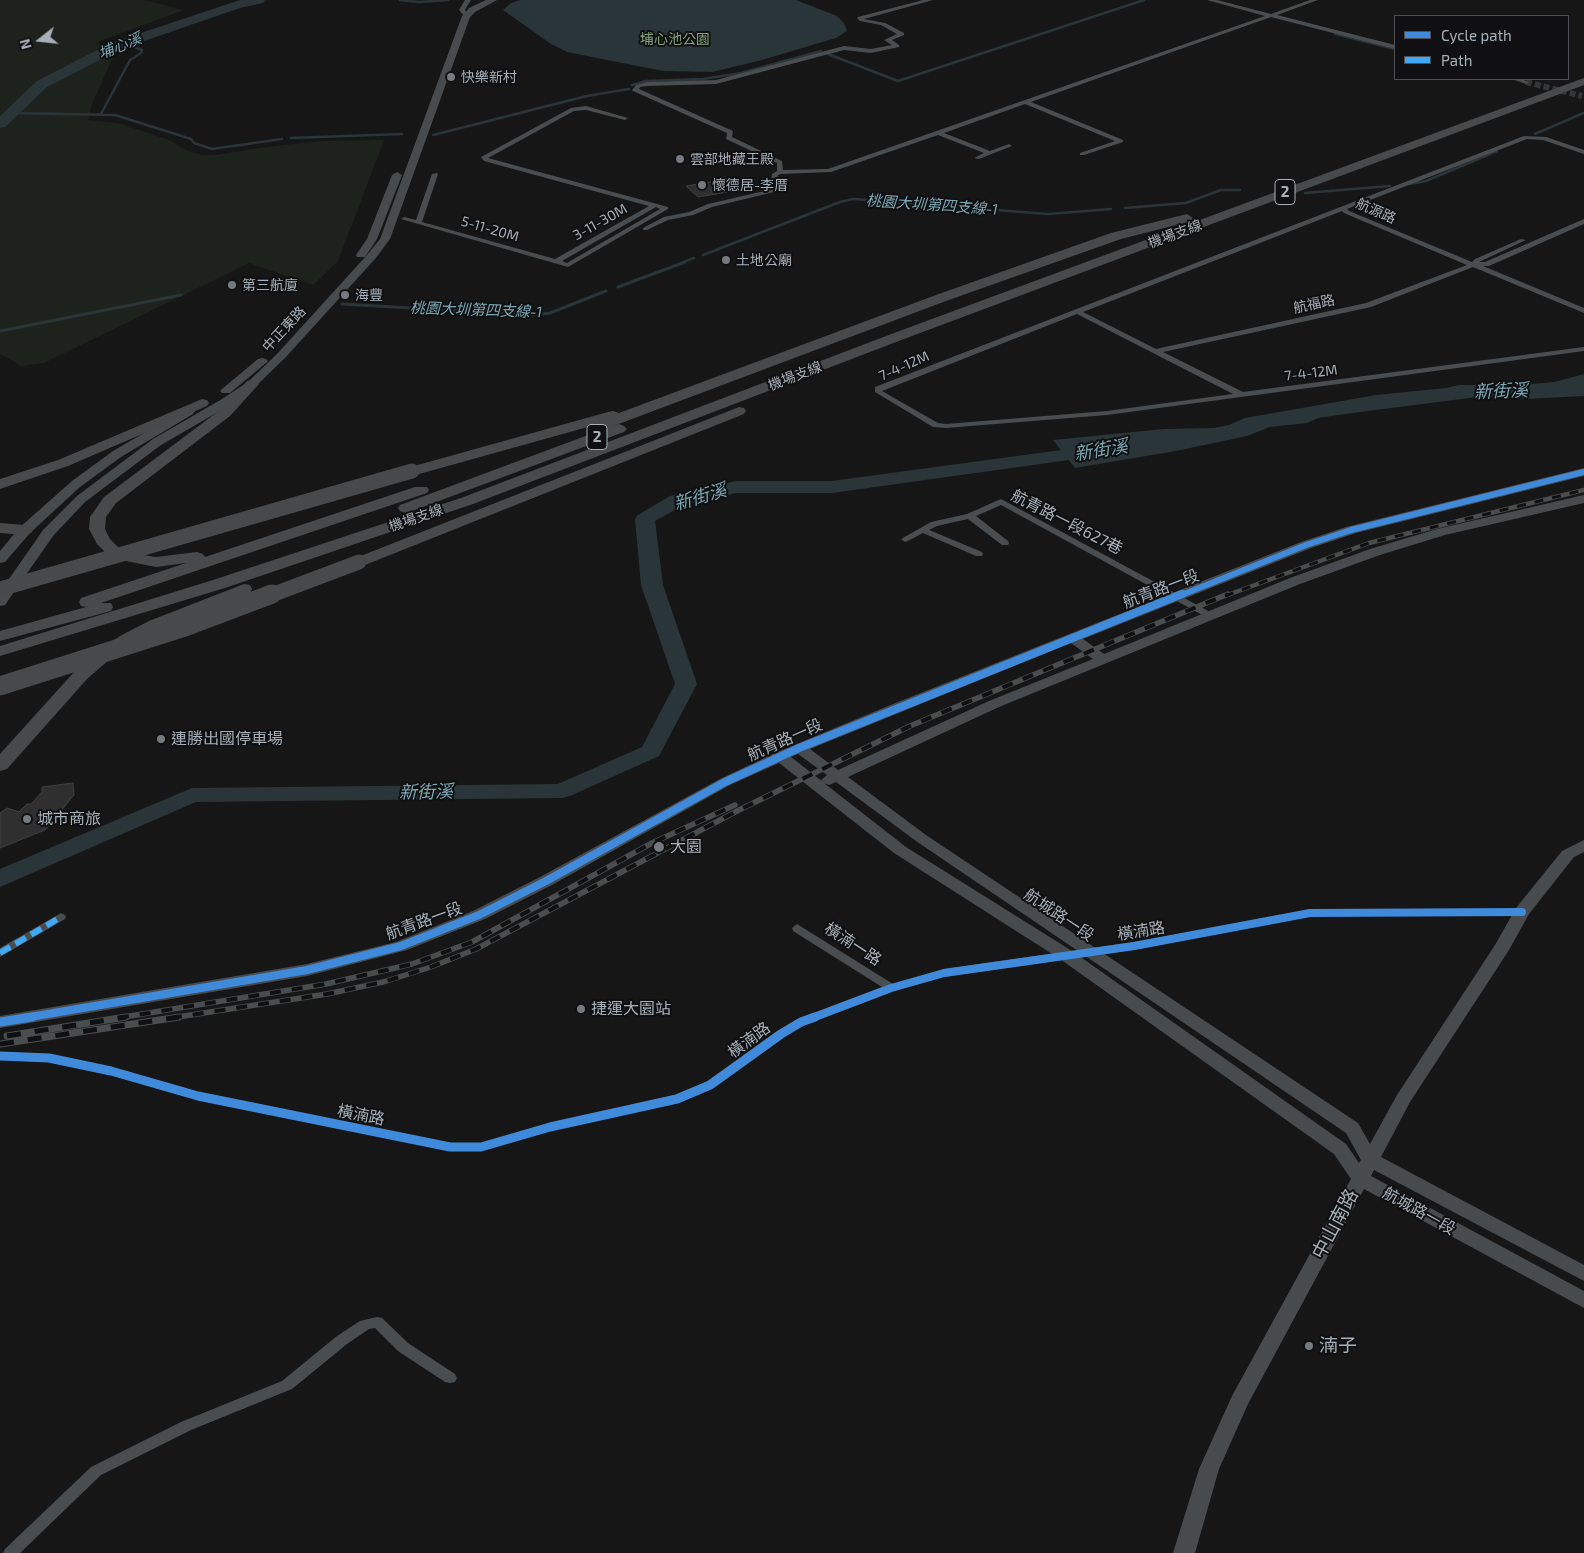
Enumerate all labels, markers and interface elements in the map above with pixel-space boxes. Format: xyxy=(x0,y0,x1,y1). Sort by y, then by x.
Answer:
north arrow xyxy=(15,15,65,65)
legend xyxy=(1394,15,1569,80)
text: Cycle path xyxy=(1441,26,1512,44)
water label: 埔心溪 xyxy=(96,29,144,63)
park label: 埔心池公園 xyxy=(640,31,710,47)
text: N xyxy=(16,37,35,51)
text: Path xyxy=(1441,51,1472,69)
place label: 快樂新村 xyxy=(461,69,517,85)
marker: 快樂新村 xyxy=(445,71,457,83)
place label: 雲部地藏王殿 xyxy=(690,151,774,167)
marker: 雲部地藏王殿 xyxy=(674,153,686,165)
place label: 懷德居-李厝 xyxy=(712,177,788,193)
marker: 懷德居-李厝 xyxy=(696,179,708,191)
road number: 2 xyxy=(1275,180,1295,204)
water label: 桃園大圳第四支線-1 xyxy=(866,191,998,219)
street label: 航源路 xyxy=(1353,195,1399,227)
street label: 3-11-30M xyxy=(570,200,630,244)
street label: 5-11-20M xyxy=(459,213,521,245)
street label: 機場支線 xyxy=(1146,217,1204,251)
place label: 土地公廟 xyxy=(736,252,792,268)
marker: 土地公廟 xyxy=(720,254,732,266)
place label: 第三航廈 xyxy=(242,277,298,293)
marker: 第三航廈 xyxy=(226,279,238,291)
place label: 海豐 xyxy=(355,287,383,303)
marker: 海豐 xyxy=(339,289,351,301)
street label: 航福路 xyxy=(1292,291,1336,317)
water label: 桃園大圳第四支線-1 xyxy=(410,299,542,321)
street label: 中正東路 xyxy=(259,303,309,355)
street label: 7-4-12M xyxy=(876,347,932,385)
street label: 機場支線 xyxy=(766,358,824,394)
street label: 7-4-12M xyxy=(1284,361,1338,385)
water label: 新街溪 xyxy=(1474,379,1528,403)
road number: 2 xyxy=(587,424,607,450)
water label: 新街溪 xyxy=(1073,435,1129,465)
water label: 新街溪 xyxy=(671,479,729,515)
street label: 航青路一段627巷 xyxy=(1008,486,1126,558)
street label: 機場支線 xyxy=(387,501,445,535)
street label: 航青路一段 xyxy=(1120,566,1202,612)
street label: 航青路一段 xyxy=(745,715,825,765)
place label: 連勝出國停車場 xyxy=(171,729,283,749)
marker: 連勝出國停車場 xyxy=(155,733,167,745)
water label: 新街溪 xyxy=(399,781,453,803)
place label: 城市商旅 xyxy=(37,809,101,829)
marker: 城市商旅 xyxy=(21,813,33,825)
place label: 大園 xyxy=(670,837,702,857)
marker: 大園 xyxy=(652,840,666,854)
street label: 航城路一段 xyxy=(1020,885,1098,945)
street label: 航青路一段 xyxy=(383,898,465,944)
street label: 橫湳路 xyxy=(1116,918,1166,944)
street label: 橫湳一路 xyxy=(821,919,885,969)
place label: 捷運大園站 xyxy=(591,999,671,1019)
marker: 捷運大園站 xyxy=(575,1003,587,1015)
street label: 橫湳路 xyxy=(724,1018,774,1062)
street label: 橫湳路 xyxy=(336,1101,386,1129)
street label: 航城路一段 xyxy=(1379,1183,1459,1239)
street label: 中山南路 xyxy=(1307,1185,1363,1263)
place label: 湳子 xyxy=(1319,1335,1357,1357)
marker: 湳子 xyxy=(1303,1340,1315,1352)

